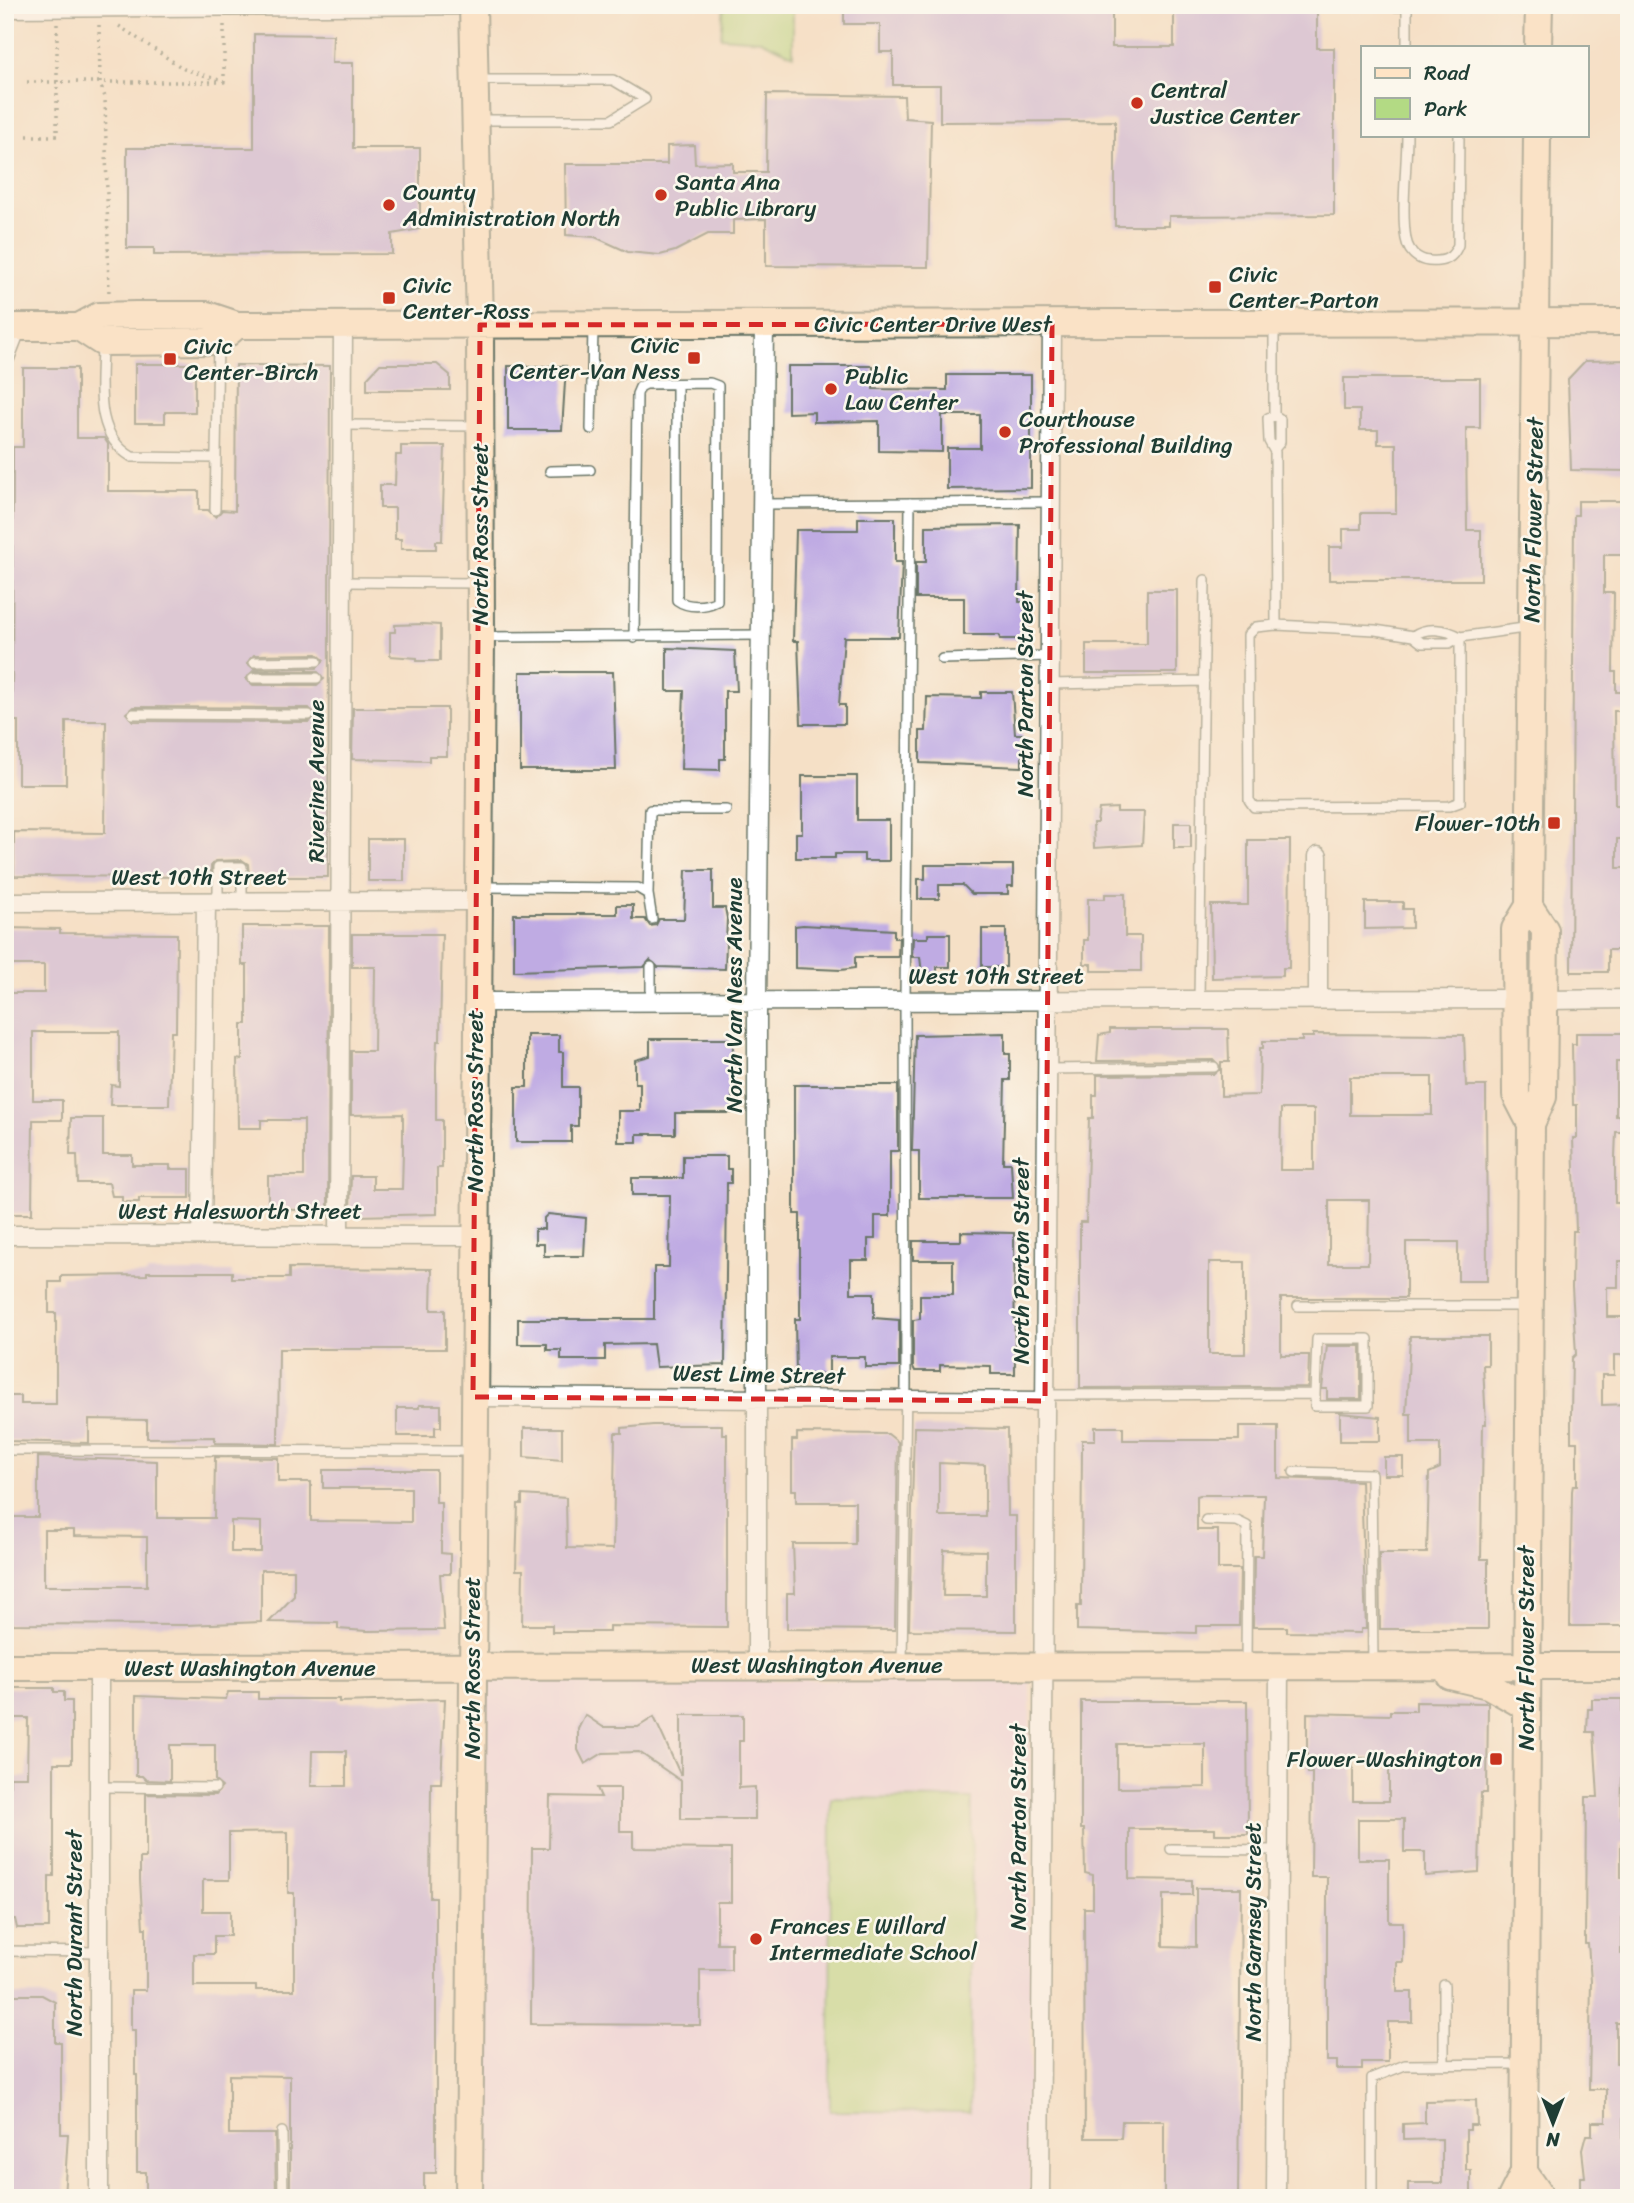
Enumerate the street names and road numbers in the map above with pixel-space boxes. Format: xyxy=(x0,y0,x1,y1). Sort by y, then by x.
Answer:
street label: Civic Center Drive West xyxy=(814,304,1053,345)
street label: North Flower Street xyxy=(1511,415,1556,623)
street label: North Ross Street xyxy=(460,443,501,625)
street label: North Parton Street xyxy=(1005,589,1046,797)
street label: Riverine Avenue xyxy=(296,699,337,863)
street label: West 10th Street xyxy=(111,857,287,898)
street label: North Van Ness Avenue xyxy=(714,877,755,1113)
street label: West 10th Street xyxy=(908,956,1084,997)
street label: North Ross Street xyxy=(455,1010,496,1192)
street label: North Parton Street xyxy=(1001,1156,1042,1364)
street label: West Halesworth Street xyxy=(118,1191,362,1232)
street label: West Lime Street xyxy=(672,1352,847,1397)
street label: North Flower Street xyxy=(1506,1544,1547,1751)
street label: North Ross Street xyxy=(452,1577,493,1759)
street label: West Washington Avenue xyxy=(691,1645,943,1686)
street label: West Washington Avenue xyxy=(124,1648,376,1689)
street label: North Parton Street xyxy=(998,1722,1039,1930)
street label: North Garnsey Street xyxy=(1233,1823,1274,2041)
street label: North Durant Street xyxy=(54,1828,95,2036)

